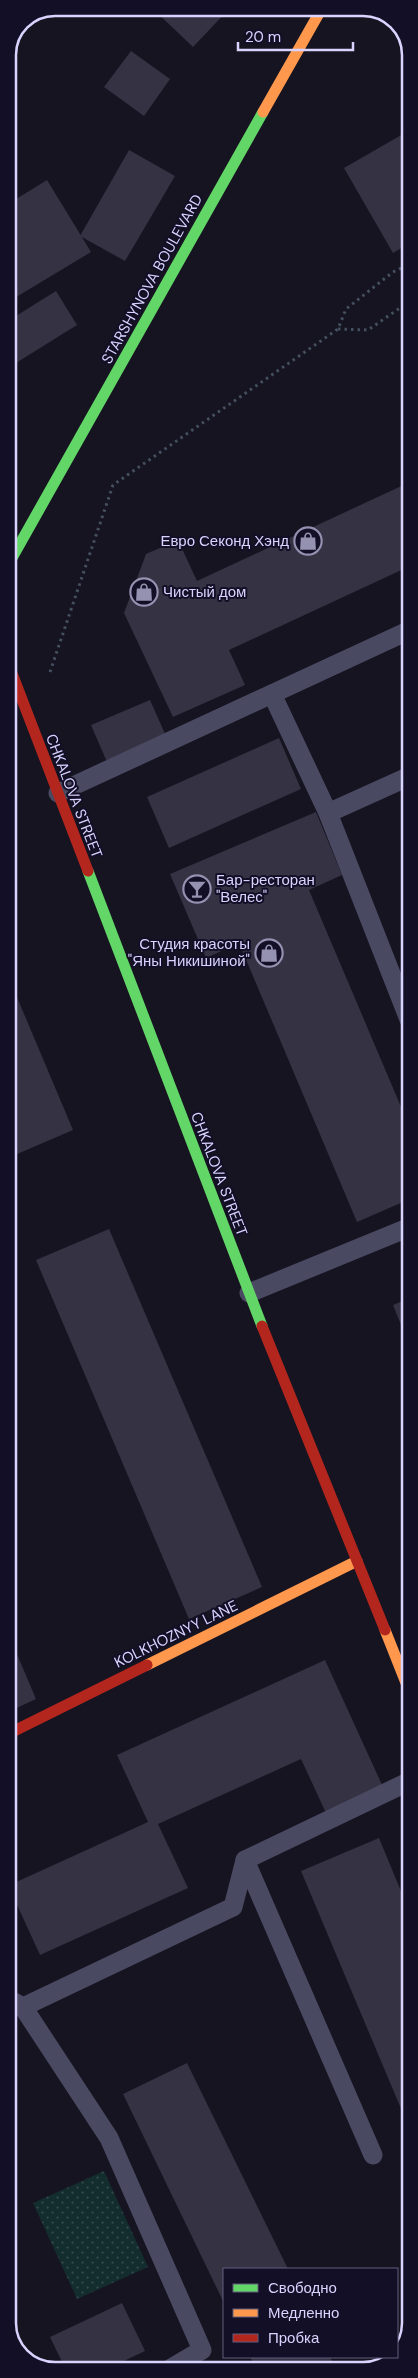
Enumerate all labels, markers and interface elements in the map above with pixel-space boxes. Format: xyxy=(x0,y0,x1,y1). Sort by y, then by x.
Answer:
scale bar xyxy=(238,20,353,52)
text: 20 m xyxy=(245,27,281,47)
street label: STARSHYNOVA BOULEVARD xyxy=(97,191,207,367)
shop icon: Евро Секонд Хэнд xyxy=(293,526,323,556)
place label: Евро Секонд Хэнд xyxy=(160,531,289,551)
shop icon: Чистый дом xyxy=(129,577,159,607)
place label: Чистый дом xyxy=(163,582,246,602)
street label: CHKALOVA STREET xyxy=(41,731,107,861)
place label: Бар-ресторан "Велес" xyxy=(216,870,315,907)
bar icon: Бар-ресторан "Велес" xyxy=(182,874,212,904)
place label: Студия красоты "Яны Никишиной" xyxy=(128,934,250,971)
shop icon: Студия красоты "Яны Никишиной" xyxy=(254,938,284,968)
street label: CHKALOVA STREET xyxy=(186,1109,252,1239)
street label: KOLKHOZNYY LANE xyxy=(111,1595,241,1673)
legend xyxy=(223,2268,398,2358)
text: Свободно xyxy=(268,2278,337,2298)
text: Медленно xyxy=(268,2303,339,2323)
text: Пробка xyxy=(268,2328,320,2348)

